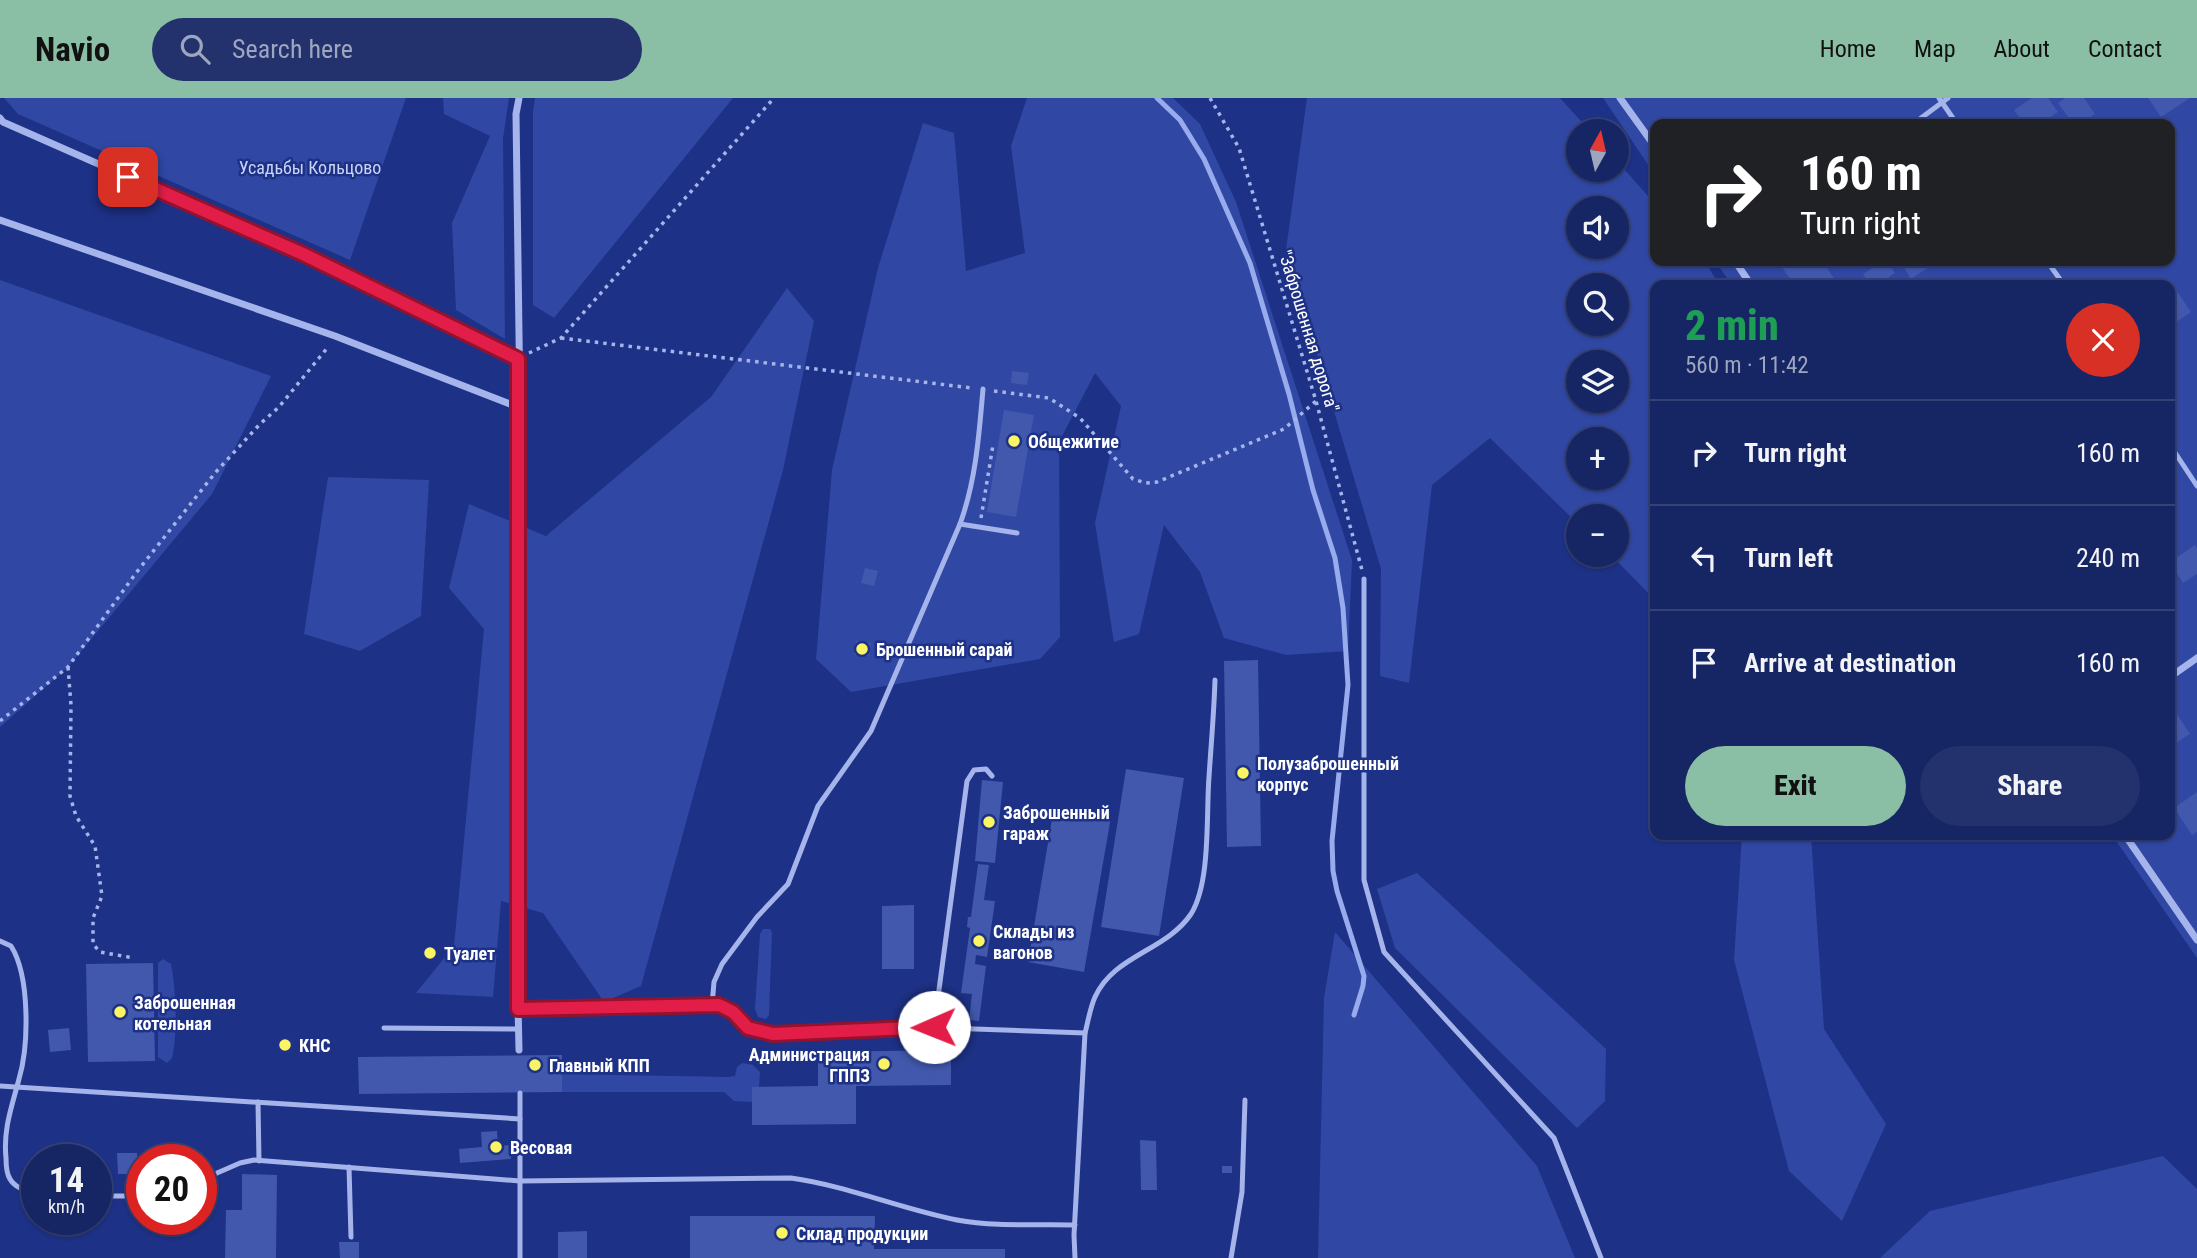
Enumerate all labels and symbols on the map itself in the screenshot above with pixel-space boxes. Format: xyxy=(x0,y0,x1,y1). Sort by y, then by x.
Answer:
north arrow xyxy=(1566,119,1629,182)
pin xyxy=(98,147,158,207)
park label: Усадьбы Кольцово xyxy=(239,157,381,178)
street label: "Заброшенная дорога" xyxy=(1274,248,1344,414)
place label: Общежитие xyxy=(1028,431,1119,452)
marker: Общежитие xyxy=(1006,433,1022,449)
place label: Брошенный сарай xyxy=(876,639,1012,660)
marker: Брошенный сарай xyxy=(854,641,870,657)
place label: Полузаброшенный корпус xyxy=(1257,753,1399,795)
marker: Полузаброшенный корпус xyxy=(1235,765,1251,781)
place label: Заброшенный гараж xyxy=(1003,802,1110,844)
marker: Заброшенный гараж xyxy=(981,814,997,830)
place label: Склады из вагонов xyxy=(993,921,1074,963)
marker: Склады из вагонов xyxy=(971,933,987,949)
place label: Туалет xyxy=(444,943,495,964)
marker: Туалет xyxy=(422,945,438,961)
position arrow xyxy=(897,990,971,1064)
place label: Заброшенная котельная xyxy=(134,992,236,1034)
marker: Заброшенная котельная xyxy=(112,1004,128,1020)
place label: КНС xyxy=(299,1035,330,1056)
marker: КНС xyxy=(277,1037,293,1053)
place label: Администрация ГППЗ xyxy=(749,1044,870,1086)
place label: Главный КПП xyxy=(549,1055,650,1076)
marker: Администрация ГППЗ xyxy=(876,1056,892,1072)
marker: Главный КПП xyxy=(527,1057,543,1073)
place label: Весовая xyxy=(510,1137,572,1158)
marker: Весовая xyxy=(488,1139,504,1155)
speed limit sign: 20 xyxy=(126,1144,217,1235)
place label: Склад продукции xyxy=(796,1223,928,1244)
marker: Склад продукции xyxy=(774,1225,790,1241)

